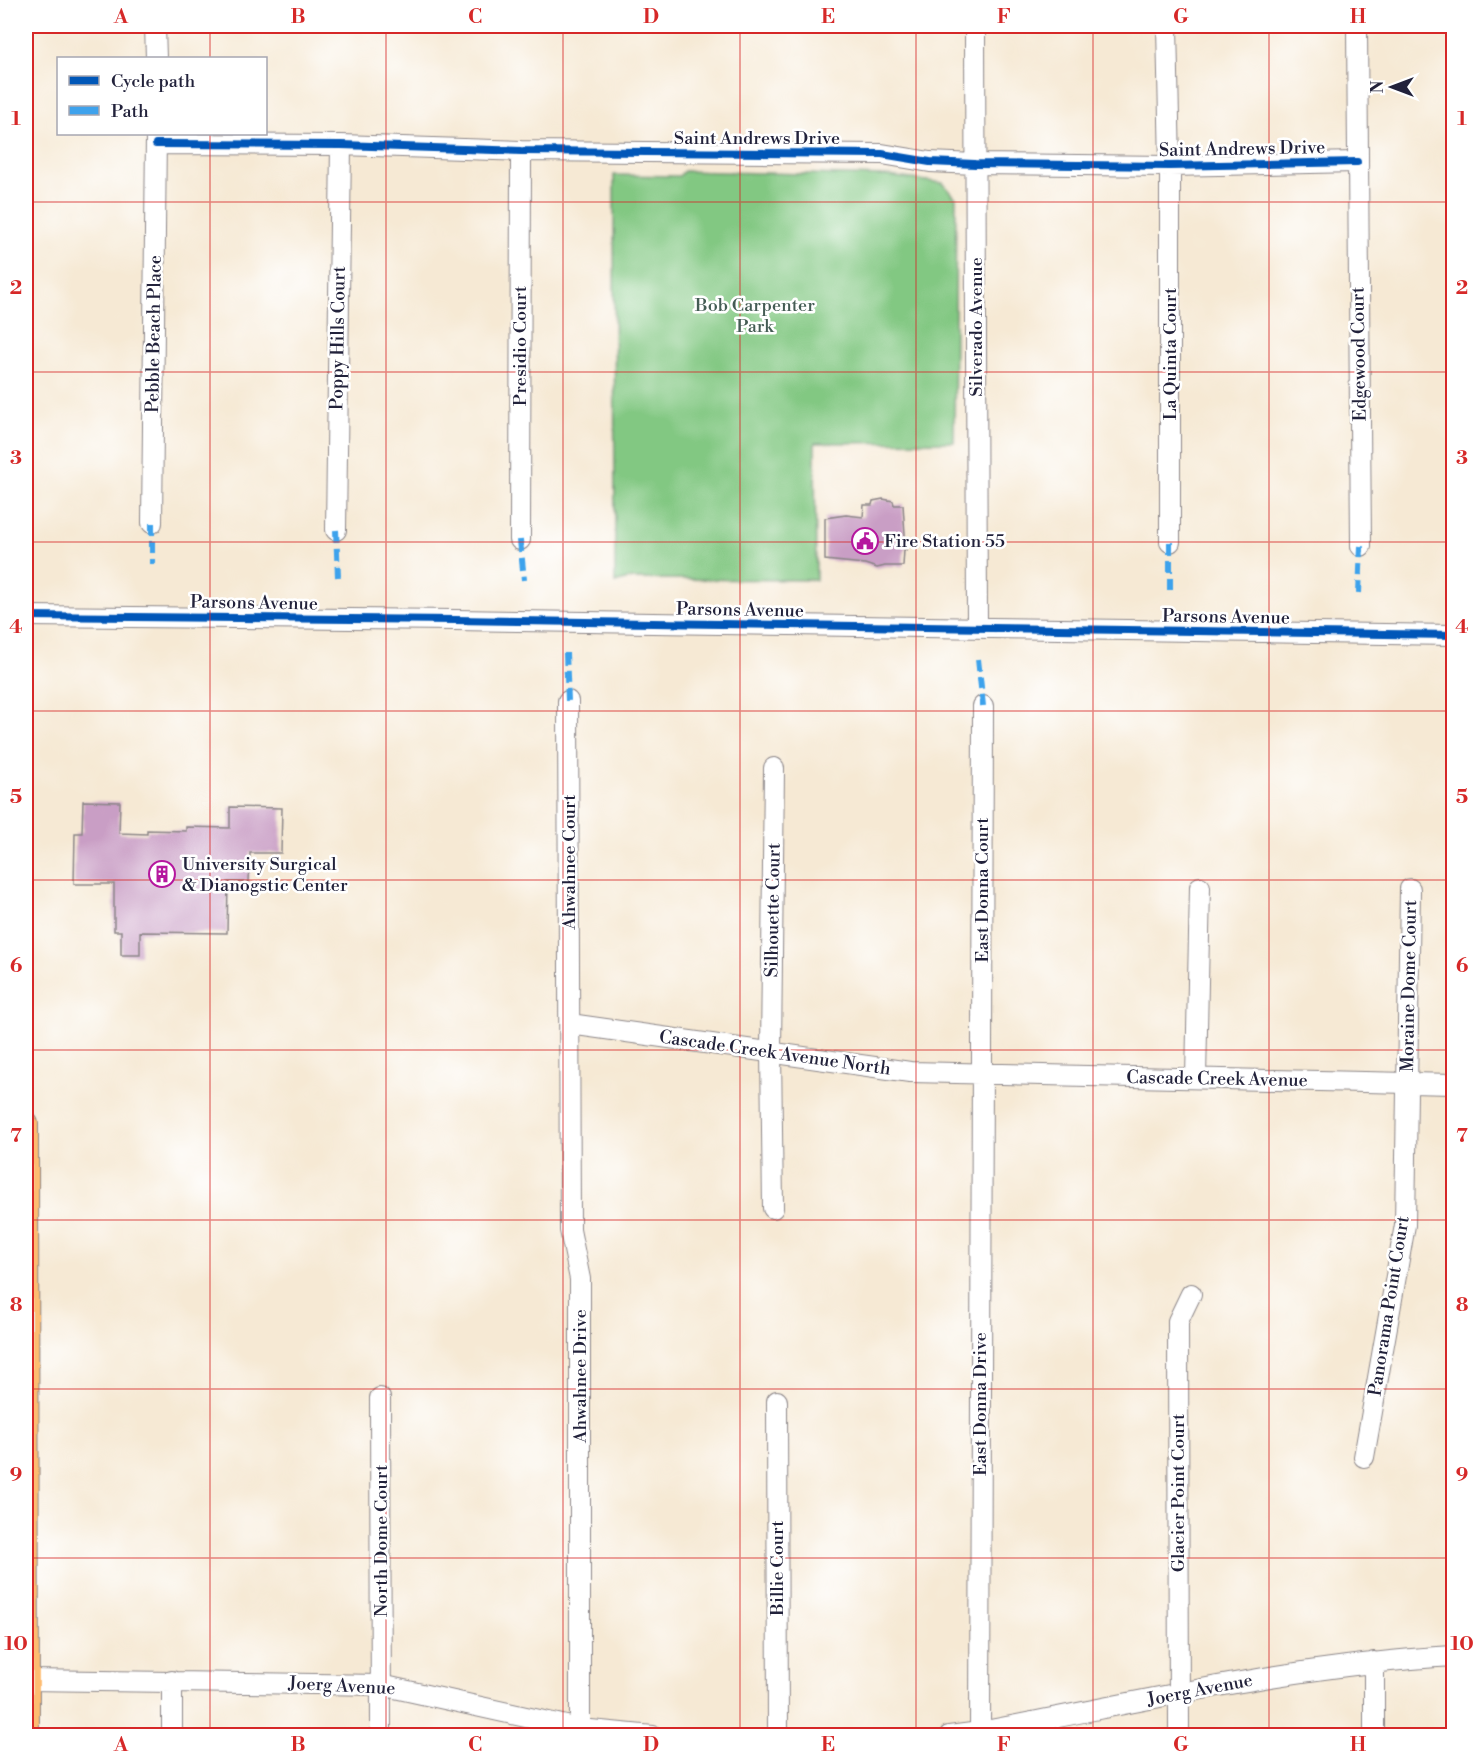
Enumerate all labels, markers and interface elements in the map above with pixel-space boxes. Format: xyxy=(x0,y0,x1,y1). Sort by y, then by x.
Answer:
text: A xyxy=(113,5,129,30)
text: B xyxy=(290,5,306,30)
text: C xyxy=(468,5,482,30)
text: D xyxy=(643,5,659,30)
text: E xyxy=(821,5,835,30)
text: F xyxy=(997,5,1011,30)
text: G xyxy=(1173,5,1189,30)
text: H xyxy=(1350,5,1367,30)
legend xyxy=(57,57,267,135)
north arrow xyxy=(1362,57,1422,117)
text: Cycle path xyxy=(111,70,195,93)
text: N xyxy=(1368,80,1388,93)
text: Path xyxy=(111,100,149,123)
text: 1 xyxy=(11,107,21,132)
text: 1 xyxy=(1457,107,1467,132)
street label: Saint Andrews Drive xyxy=(674,127,840,150)
street label: Saint Andrews Drive xyxy=(1159,136,1325,162)
street label: Pebble Beach Place xyxy=(141,255,167,413)
street label: Silverado Avenue xyxy=(965,257,988,397)
street label: Poppy Hills Court xyxy=(325,265,351,410)
text: 2 xyxy=(10,276,22,301)
text: 2 xyxy=(1456,276,1468,301)
street label: Presidio Court xyxy=(509,285,532,406)
street label: Edgewood Court xyxy=(1346,286,1372,422)
street label: La Quinta Court xyxy=(1159,287,1182,420)
park label: Bob Carpenter Park xyxy=(694,294,815,338)
text: 3 xyxy=(10,446,22,471)
text: 3 xyxy=(1456,446,1468,471)
public building icon: Fire Station 55 xyxy=(850,526,880,556)
place label: Fire Station 55 xyxy=(884,530,1005,553)
street label: Parsons Avenue xyxy=(190,590,318,616)
street label: Parsons Avenue xyxy=(676,597,804,623)
street label: Parsons Avenue xyxy=(1162,604,1290,630)
text: 4 xyxy=(9,615,23,640)
text: 4 xyxy=(1455,615,1469,640)
text: 5 xyxy=(10,785,22,810)
text: 5 xyxy=(1456,785,1468,810)
street label: Ahwahnee Court xyxy=(558,794,581,931)
street label: East Donna Court xyxy=(971,817,994,963)
street label: Silhouette Court xyxy=(760,842,786,977)
place label: University Surgical & Dianogstic Center xyxy=(182,853,348,897)
building icon: University Surgical & Dianogstic Center xyxy=(147,859,177,889)
street label: Moraine Dome Court xyxy=(1396,899,1422,1072)
text: 6 xyxy=(10,954,23,979)
text: 6 xyxy=(1456,954,1469,979)
street label: Cascade Creek Avenue North xyxy=(658,1025,893,1081)
street label: Cascade Creek Avenue xyxy=(1126,1066,1308,1092)
text: 7 xyxy=(10,1124,22,1149)
text: 7 xyxy=(1456,1124,1468,1149)
street label: Panorama Point Court xyxy=(1363,1214,1415,1398)
text: 8 xyxy=(10,1293,23,1318)
text: 8 xyxy=(1456,1293,1469,1318)
street label: Ahwahnee Drive xyxy=(569,1309,592,1444)
street label: East Donna Drive xyxy=(969,1332,992,1476)
street label: Glacier Point Court xyxy=(1167,1413,1190,1572)
text: 9 xyxy=(10,1463,22,1488)
text: 9 xyxy=(1456,1463,1468,1488)
street label: North Dome Court xyxy=(370,1464,393,1617)
street label: Billie Court xyxy=(766,1520,789,1617)
text: 10 xyxy=(4,1632,28,1657)
text: 10 xyxy=(1450,1632,1474,1657)
street label: Joerg Avenue xyxy=(1144,1669,1255,1712)
street label: Joerg Avenue xyxy=(287,1672,396,1700)
text: A xyxy=(113,1733,129,1758)
text: B xyxy=(290,1733,306,1758)
text: C xyxy=(468,1733,482,1758)
text: D xyxy=(643,1733,659,1758)
text: E xyxy=(821,1733,835,1758)
text: F xyxy=(997,1733,1011,1758)
text: G xyxy=(1173,1733,1189,1758)
text: H xyxy=(1350,1733,1367,1758)

